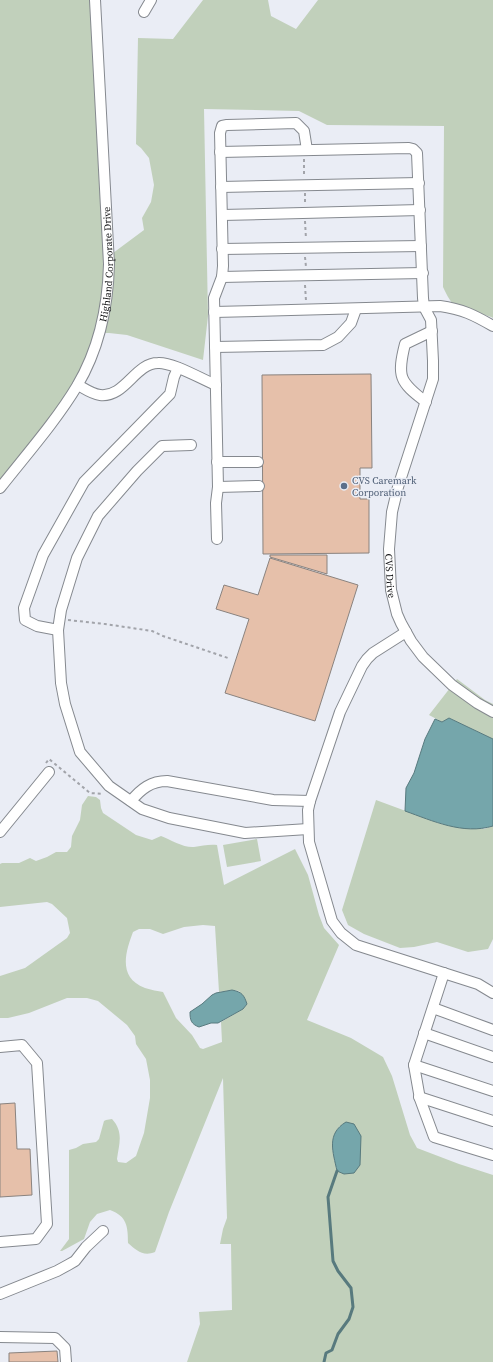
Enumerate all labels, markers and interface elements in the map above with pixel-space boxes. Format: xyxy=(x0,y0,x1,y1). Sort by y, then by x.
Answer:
street label: Highland Corporate Drive xyxy=(96,206,116,323)
place label: CVS Caremark Corporation xyxy=(352,474,417,499)
marker: CVS Caremark Corporation xyxy=(339,481,349,491)
street label: CVS Drive xyxy=(382,553,399,599)

